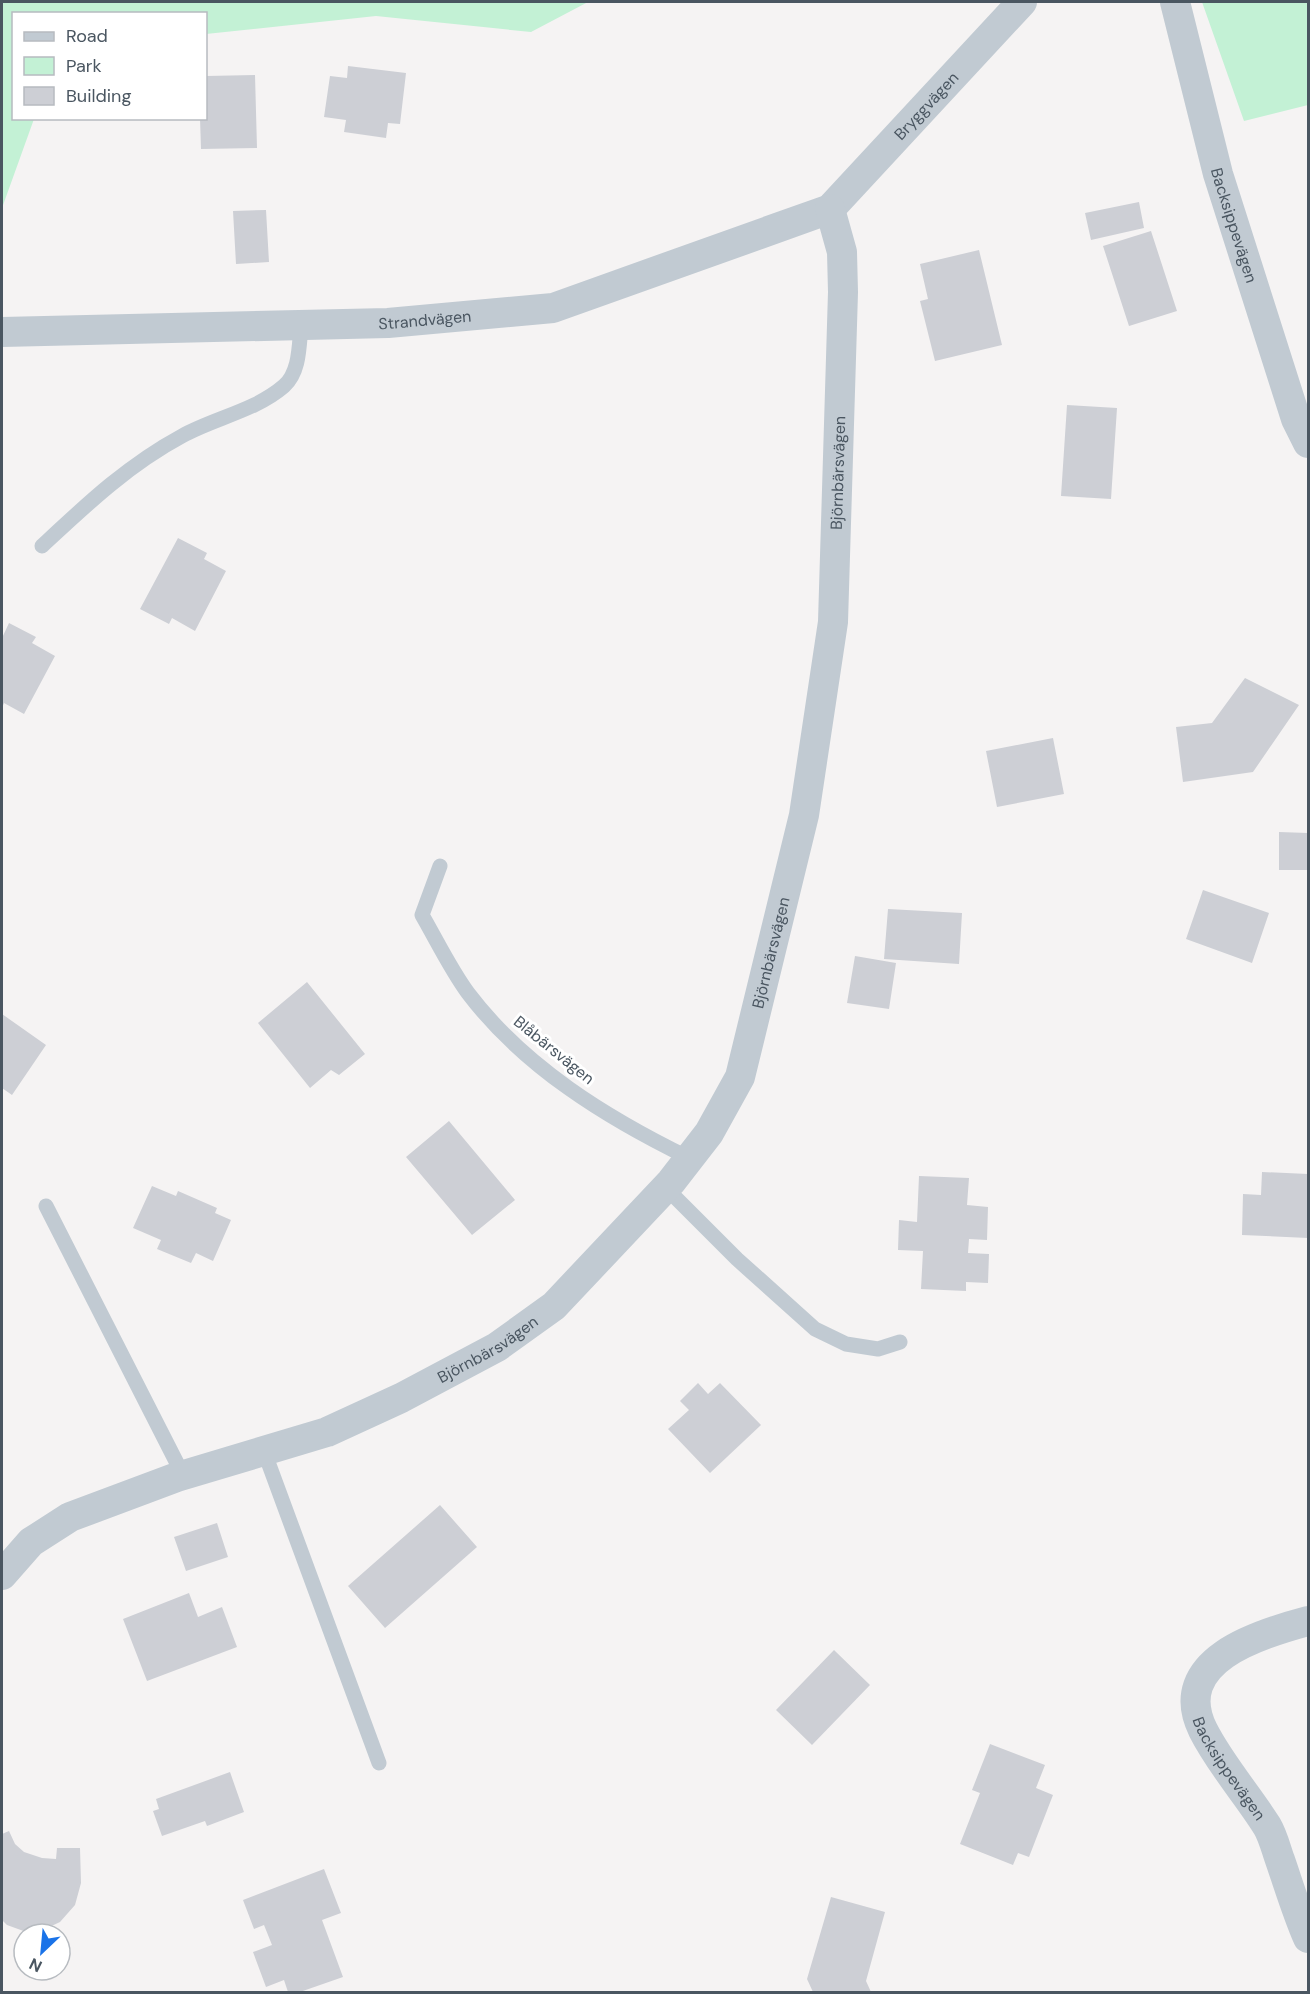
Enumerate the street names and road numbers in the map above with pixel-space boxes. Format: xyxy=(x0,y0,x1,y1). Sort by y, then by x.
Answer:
street label: Bryggvägen xyxy=(889,67,963,144)
street label: Backsippevägen xyxy=(1206,166,1262,285)
street label: Strandvägen xyxy=(378,305,472,334)
street label: Björnbärsvägen xyxy=(825,416,850,530)
street label: Björnbärsvägen xyxy=(747,895,794,1011)
street label: Blåbärsvägen xyxy=(509,1011,599,1089)
street label: Björnbärsvägen xyxy=(434,1311,542,1387)
street label: Backsippevägen xyxy=(1188,1714,1271,1824)

